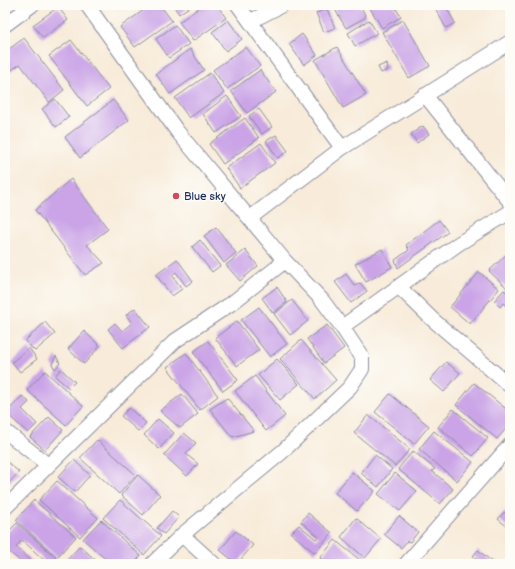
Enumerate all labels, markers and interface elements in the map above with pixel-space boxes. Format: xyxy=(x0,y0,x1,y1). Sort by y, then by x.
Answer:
place label: Blue sky xyxy=(184,190,226,203)
marker: Blue sky xyxy=(171,191,181,201)

